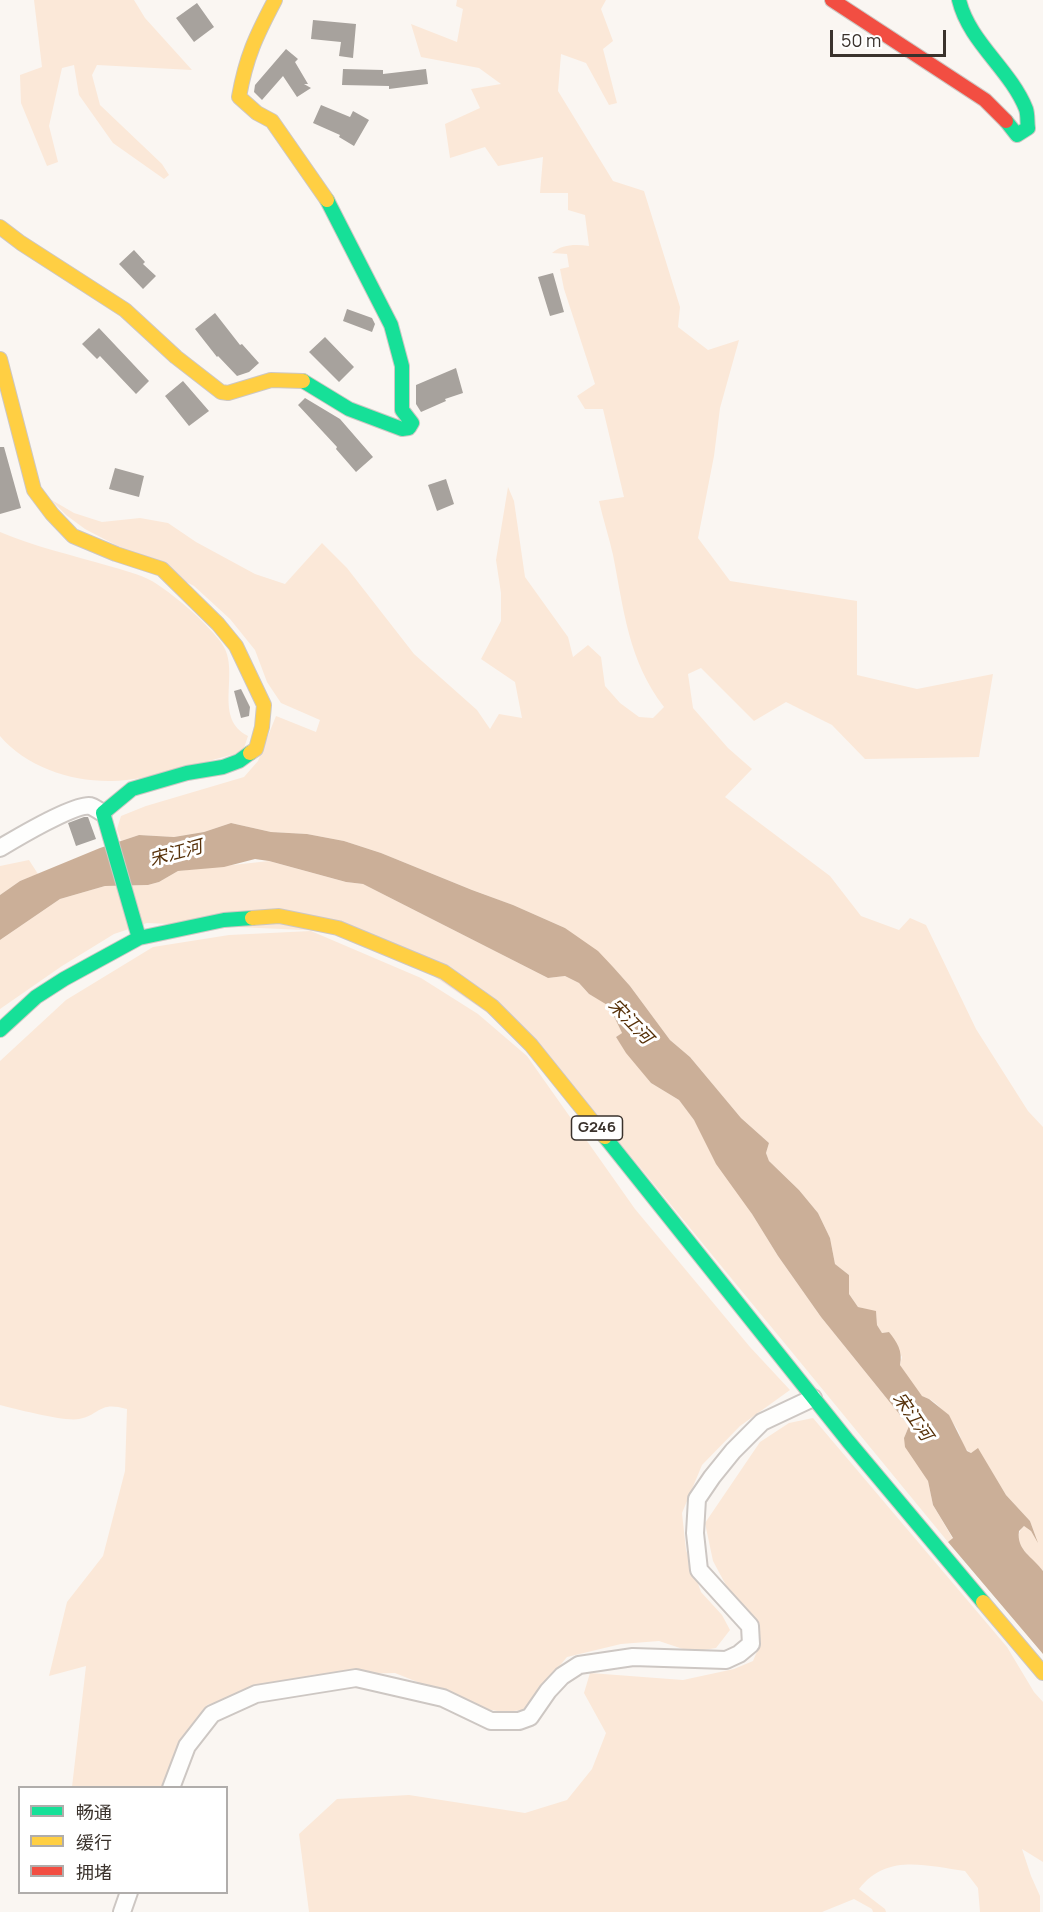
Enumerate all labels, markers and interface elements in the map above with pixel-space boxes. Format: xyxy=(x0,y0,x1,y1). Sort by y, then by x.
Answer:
scale bar xyxy=(833,18,948,56)
text: 50 m xyxy=(841,28,881,52)
water label: 宋江河 xyxy=(147,837,205,871)
water label: 宋江河 xyxy=(603,995,657,1049)
road number: G246 xyxy=(572,1116,622,1140)
water label: 宋江河 xyxy=(888,1389,936,1445)
legend xyxy=(18,1786,228,1894)
text: 畅通 xyxy=(76,1800,112,1824)
text: 缓行 xyxy=(76,1830,112,1854)
text: 拥堵 xyxy=(76,1860,112,1884)

